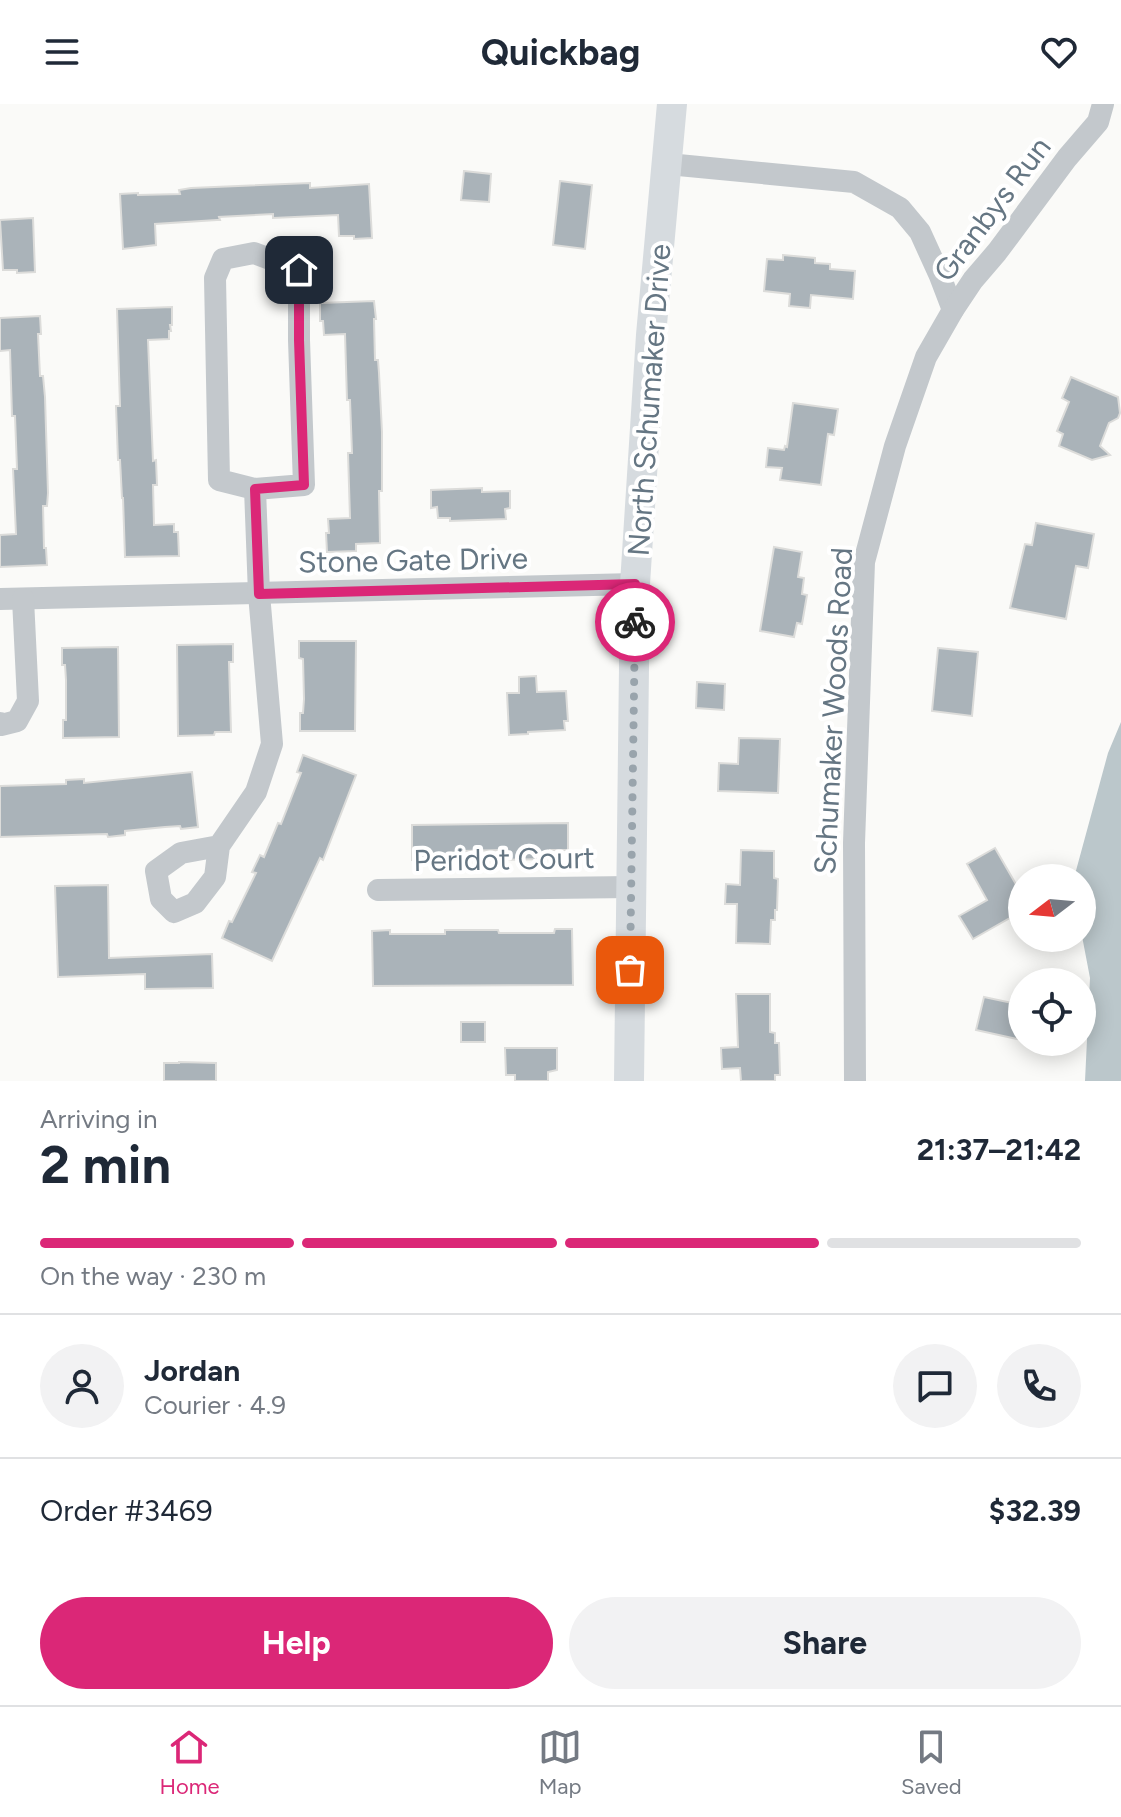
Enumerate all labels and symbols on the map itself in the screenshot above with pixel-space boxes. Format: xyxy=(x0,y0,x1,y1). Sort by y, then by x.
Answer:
street label: Granbys Run xyxy=(926,129,1058,289)
pin xyxy=(265,236,333,304)
street label: North Schumaker Drive xyxy=(620,243,678,557)
street label: Stone Gate Drive xyxy=(298,539,528,581)
street label: Schumaker Woods Road xyxy=(806,546,860,876)
courier xyxy=(595,582,675,662)
street label: Peridot Court xyxy=(413,839,595,879)
north arrow xyxy=(1008,864,1096,952)
pin xyxy=(596,936,664,1004)

